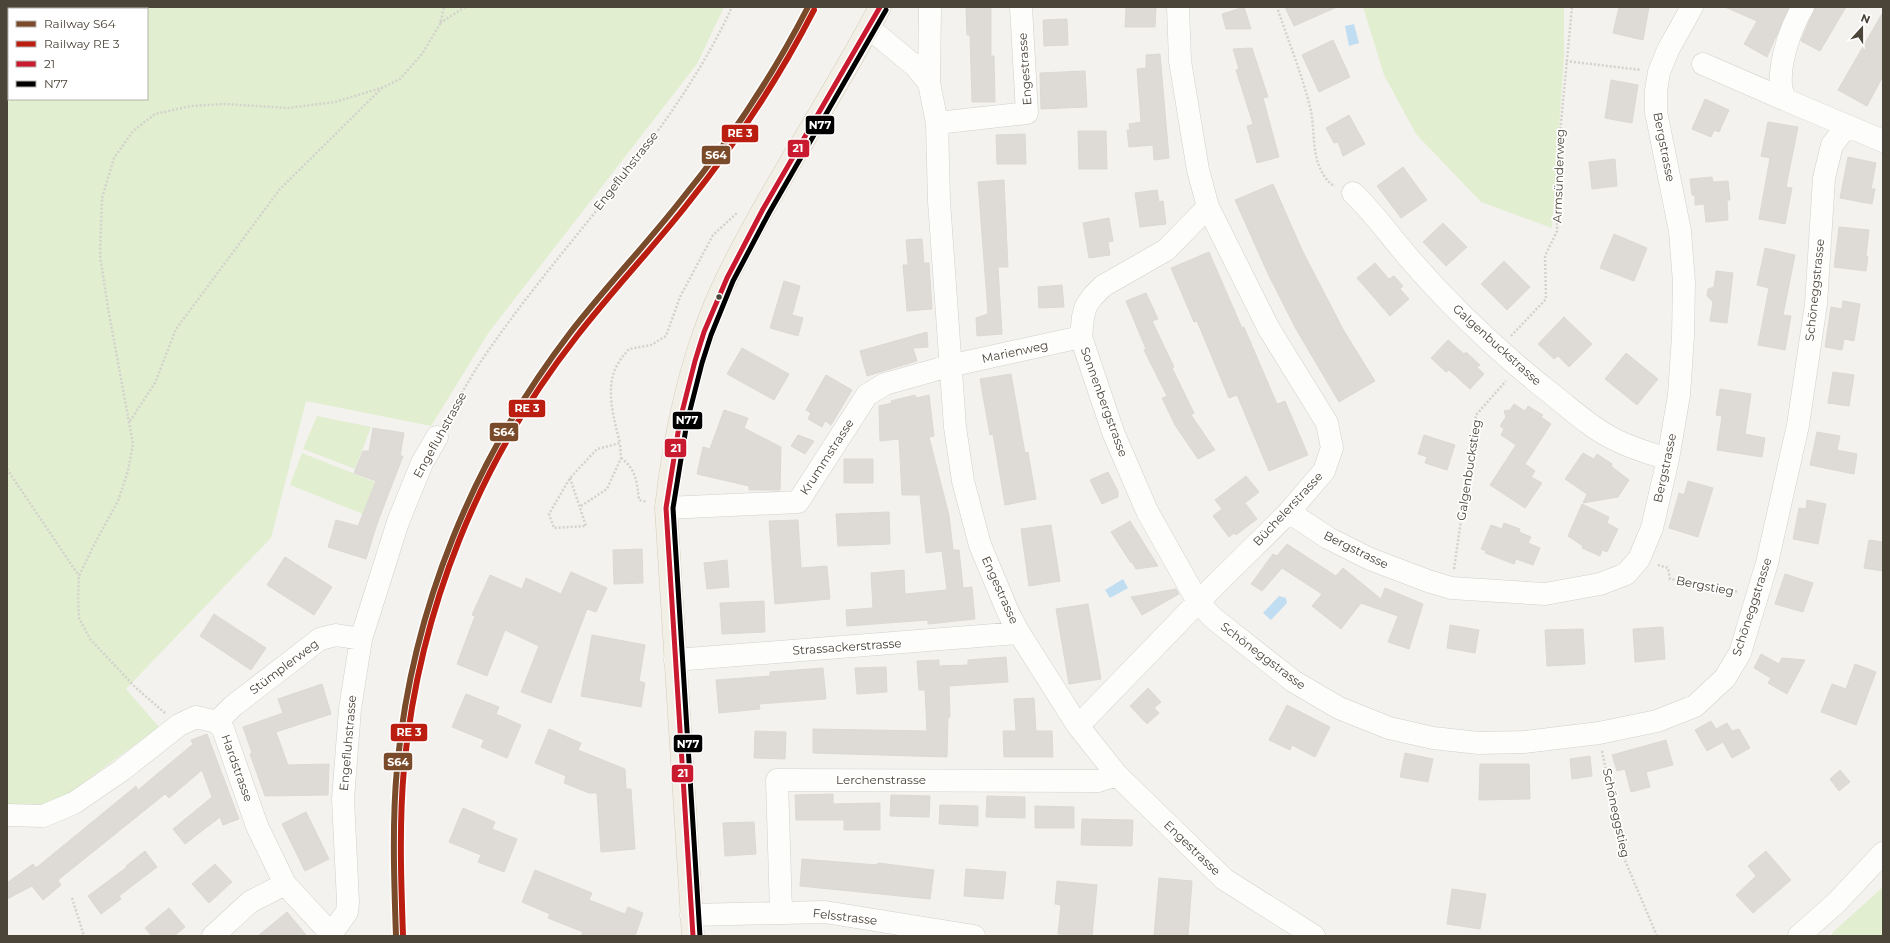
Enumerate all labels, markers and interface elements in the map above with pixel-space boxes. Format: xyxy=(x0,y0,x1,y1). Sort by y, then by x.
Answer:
legend xyxy=(8,8,148,100)
north arrow xyxy=(1842,8,1882,48)
text: N xyxy=(1859,11,1872,27)
text: Railway S64 xyxy=(44,16,116,31)
street label: Engestrasse xyxy=(1014,32,1035,106)
text: Railway RE 3 xyxy=(44,36,120,51)
text: 21 xyxy=(44,56,55,71)
text: N77 xyxy=(44,76,68,91)
street label: Bergstrasse xyxy=(1650,111,1679,183)
line badge: N77 xyxy=(805,115,835,135)
text: N77 xyxy=(809,118,831,132)
line badge: RE 3 xyxy=(721,124,759,143)
text: RE 3 xyxy=(727,126,753,140)
street label: Engefluhstrasse xyxy=(590,128,661,213)
street label: Armsünderweg xyxy=(1549,129,1568,223)
line badge: 21 xyxy=(787,139,810,158)
text: 21 xyxy=(793,141,803,155)
line badge: S64 xyxy=(701,145,731,165)
text: S64 xyxy=(705,148,727,162)
street label: Schöneggstrasse xyxy=(1802,238,1827,342)
unlabelled marker xyxy=(714,292,724,302)
street label: Galgenbuckstrasse xyxy=(1450,301,1545,388)
street label: Marienweg xyxy=(980,337,1050,366)
street label: Sonnenbergstrasse xyxy=(1078,345,1131,459)
street label: Engefluhstrasse xyxy=(410,389,469,480)
line badge: RE 3 xyxy=(508,399,546,418)
text: RE 3 xyxy=(514,401,540,415)
line badge: N77 xyxy=(672,411,703,430)
text: N77 xyxy=(676,413,698,427)
street label: Krummstrasse xyxy=(796,416,857,498)
street label: Galgenbuckstieg xyxy=(1453,418,1484,522)
line badge: S64 xyxy=(489,422,519,442)
text: S64 xyxy=(493,425,515,439)
street label: Bergstrasse xyxy=(1650,432,1679,504)
line badge: 21 xyxy=(664,438,687,458)
text: 21 xyxy=(671,441,681,455)
street label: Büchelerstrasse xyxy=(1250,469,1326,549)
street label: Bergstrasse xyxy=(1321,527,1391,572)
street label: Engestrasse xyxy=(979,554,1022,626)
street label: Schöneggstrasse xyxy=(1729,556,1775,658)
street label: Bergstieg xyxy=(1675,573,1735,598)
street label: Schöneggstrasse xyxy=(1218,619,1309,692)
street label: Strassackerstrasse xyxy=(792,635,902,658)
street label: Stümplerweg xyxy=(246,636,321,697)
street label: Engefluhstrasse xyxy=(336,694,359,792)
line badge: RE 3 xyxy=(390,723,428,742)
text: RE 3 xyxy=(396,725,422,739)
street label: Hardstrasse xyxy=(218,732,257,804)
line badge: N77 xyxy=(673,734,703,753)
text: N77 xyxy=(677,737,699,751)
line badge: S64 xyxy=(383,752,413,771)
text: S64 xyxy=(387,755,409,769)
line badge: 21 xyxy=(671,764,694,783)
text: 21 xyxy=(678,766,688,780)
street label: Schöneggstieg xyxy=(1600,767,1633,859)
street label: Lerchenstrasse xyxy=(836,772,926,787)
street label: Engestrasse xyxy=(1161,817,1224,878)
street label: Felsstrasse xyxy=(812,905,878,928)

